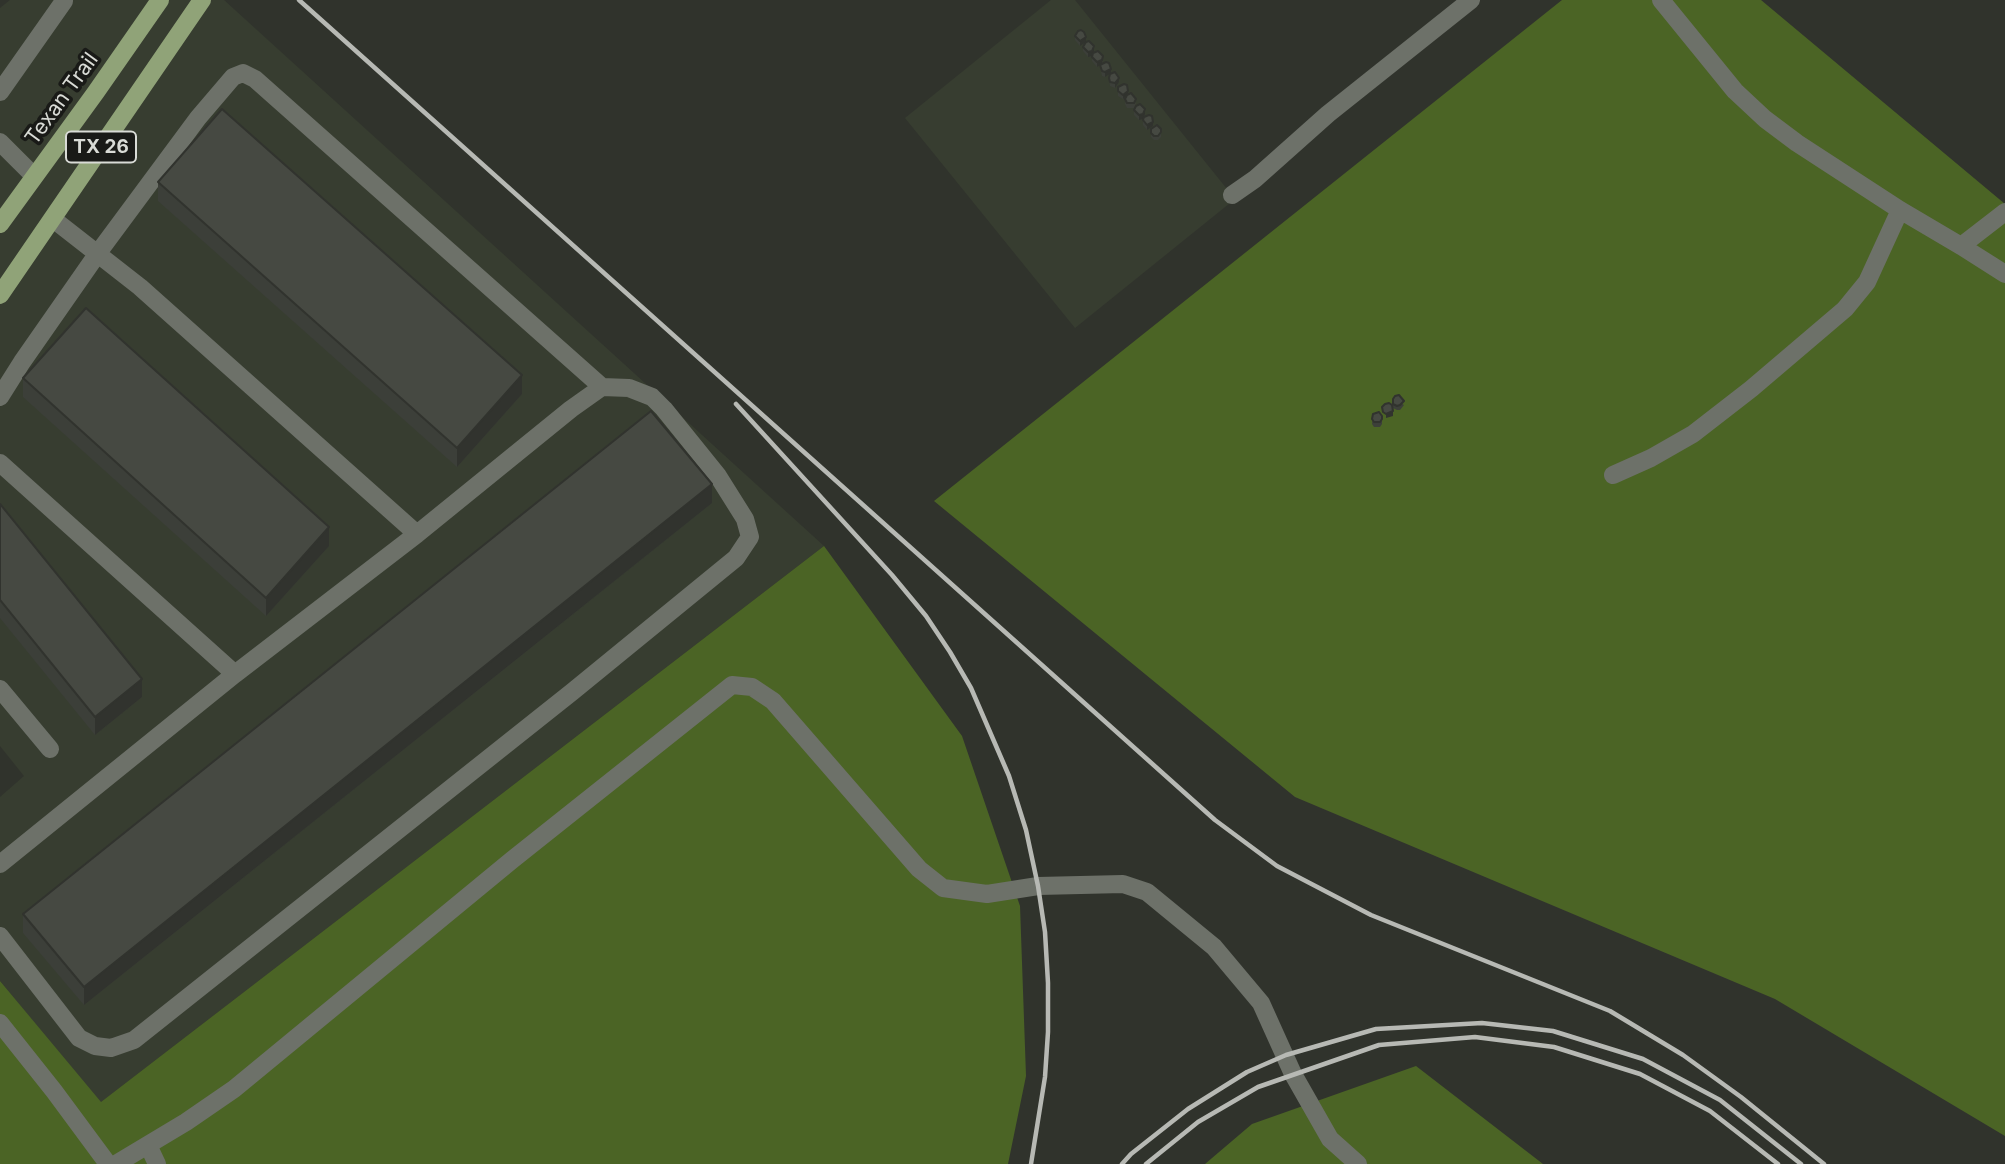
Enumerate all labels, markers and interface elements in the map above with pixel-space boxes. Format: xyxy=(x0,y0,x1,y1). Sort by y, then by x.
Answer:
street label: Texan Trail xyxy=(20,48,104,150)
road number: TX 26 xyxy=(66,132,136,162)

